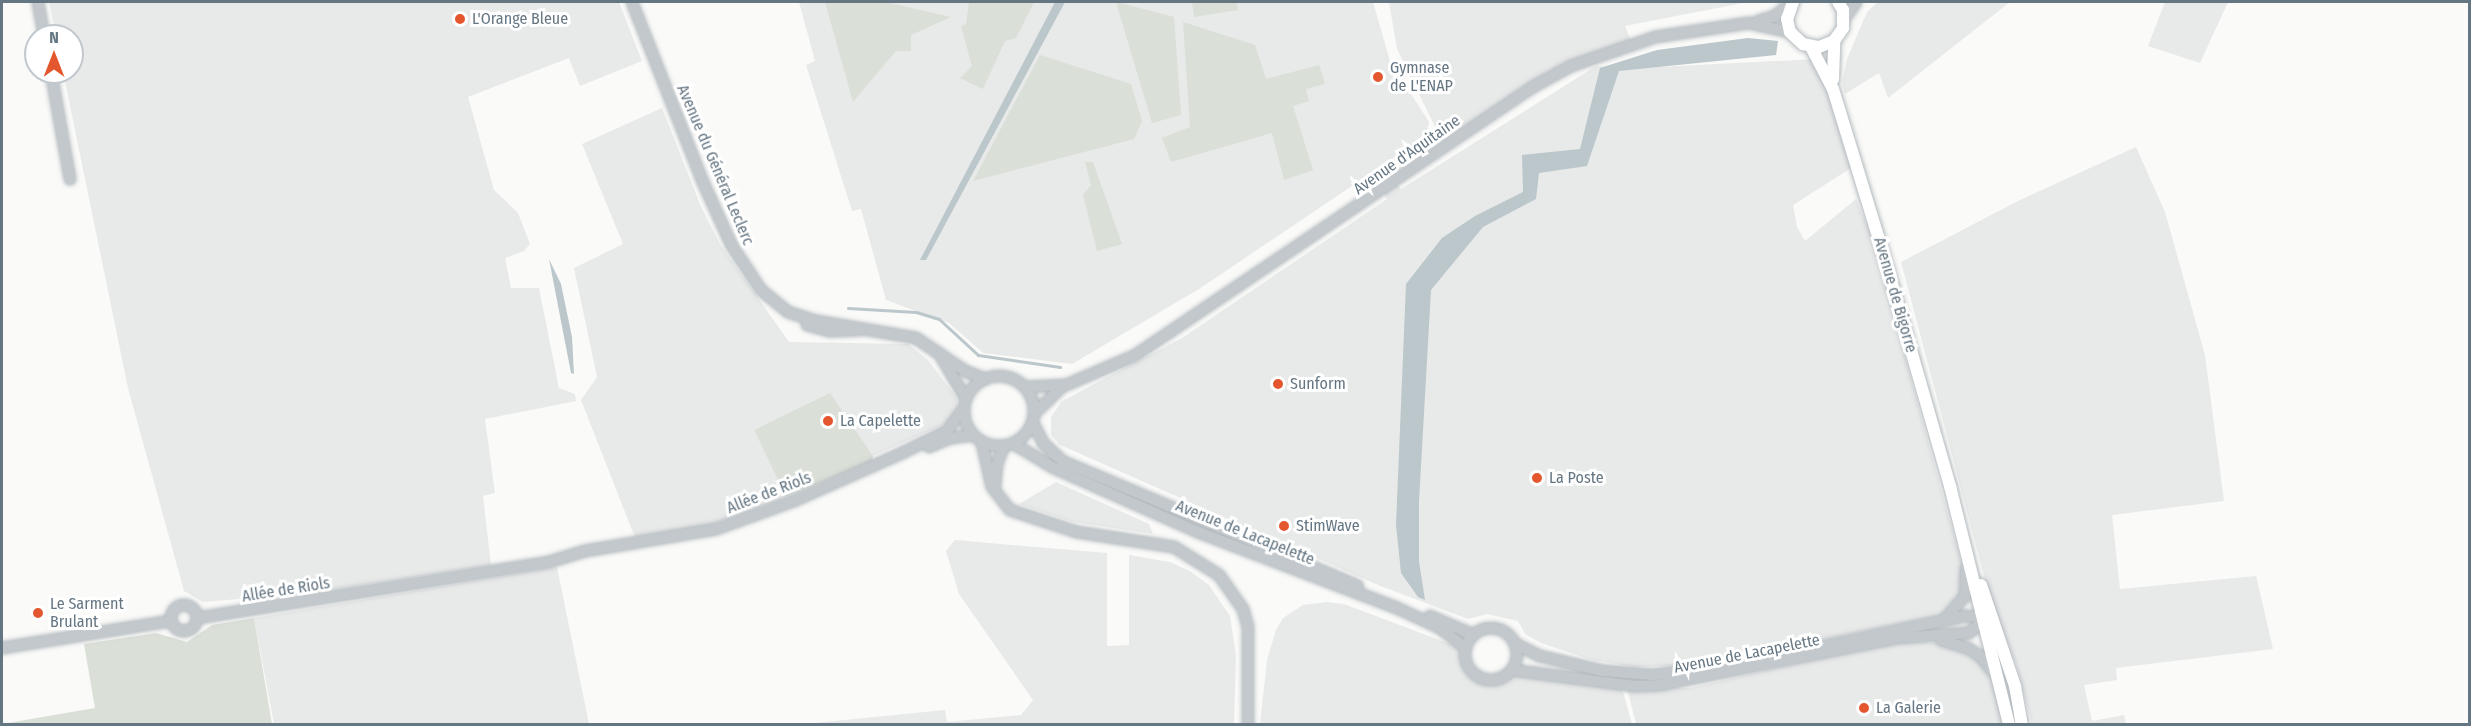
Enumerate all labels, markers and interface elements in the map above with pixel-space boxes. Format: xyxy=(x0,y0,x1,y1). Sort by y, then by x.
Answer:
place label: L'Orange Bleue xyxy=(472,9,568,29)
marker: L'Orange Bleue xyxy=(453,12,467,26)
north arrow xyxy=(24,24,84,84)
text: N xyxy=(49,28,59,47)
place label: Gymnase de L'ENAP xyxy=(1390,58,1453,96)
marker: Gymnase de L'ENAP xyxy=(1371,70,1385,84)
street label: Avenue du Général Leclerc xyxy=(673,82,757,248)
street label: Avenue d'Aquitaine xyxy=(1350,111,1464,199)
street label: Avenue de Bigorre xyxy=(1869,235,1921,355)
place label: Sunform xyxy=(1290,374,1346,394)
marker: Sunform xyxy=(1271,377,1285,391)
place label: La Capelette xyxy=(840,411,921,431)
marker: La Capelette xyxy=(821,414,835,428)
street label: Allée de Riols xyxy=(724,468,814,518)
place label: La Poste xyxy=(1549,468,1604,488)
marker: La Poste xyxy=(1530,471,1544,485)
street label: Avenue de Lacapelette xyxy=(1173,496,1317,570)
place label: StimWave xyxy=(1296,516,1360,536)
marker: StimWave xyxy=(1277,519,1291,533)
street label: Allée de Riols xyxy=(241,574,331,606)
place label: Le Sarment Brulant xyxy=(50,594,124,632)
marker: Le Sarment Brulant xyxy=(31,606,45,620)
street label: Avenue de Lacapelette xyxy=(1673,630,1821,678)
place label: La Galerie xyxy=(1876,698,1941,718)
marker: La Galerie xyxy=(1857,701,1871,715)

